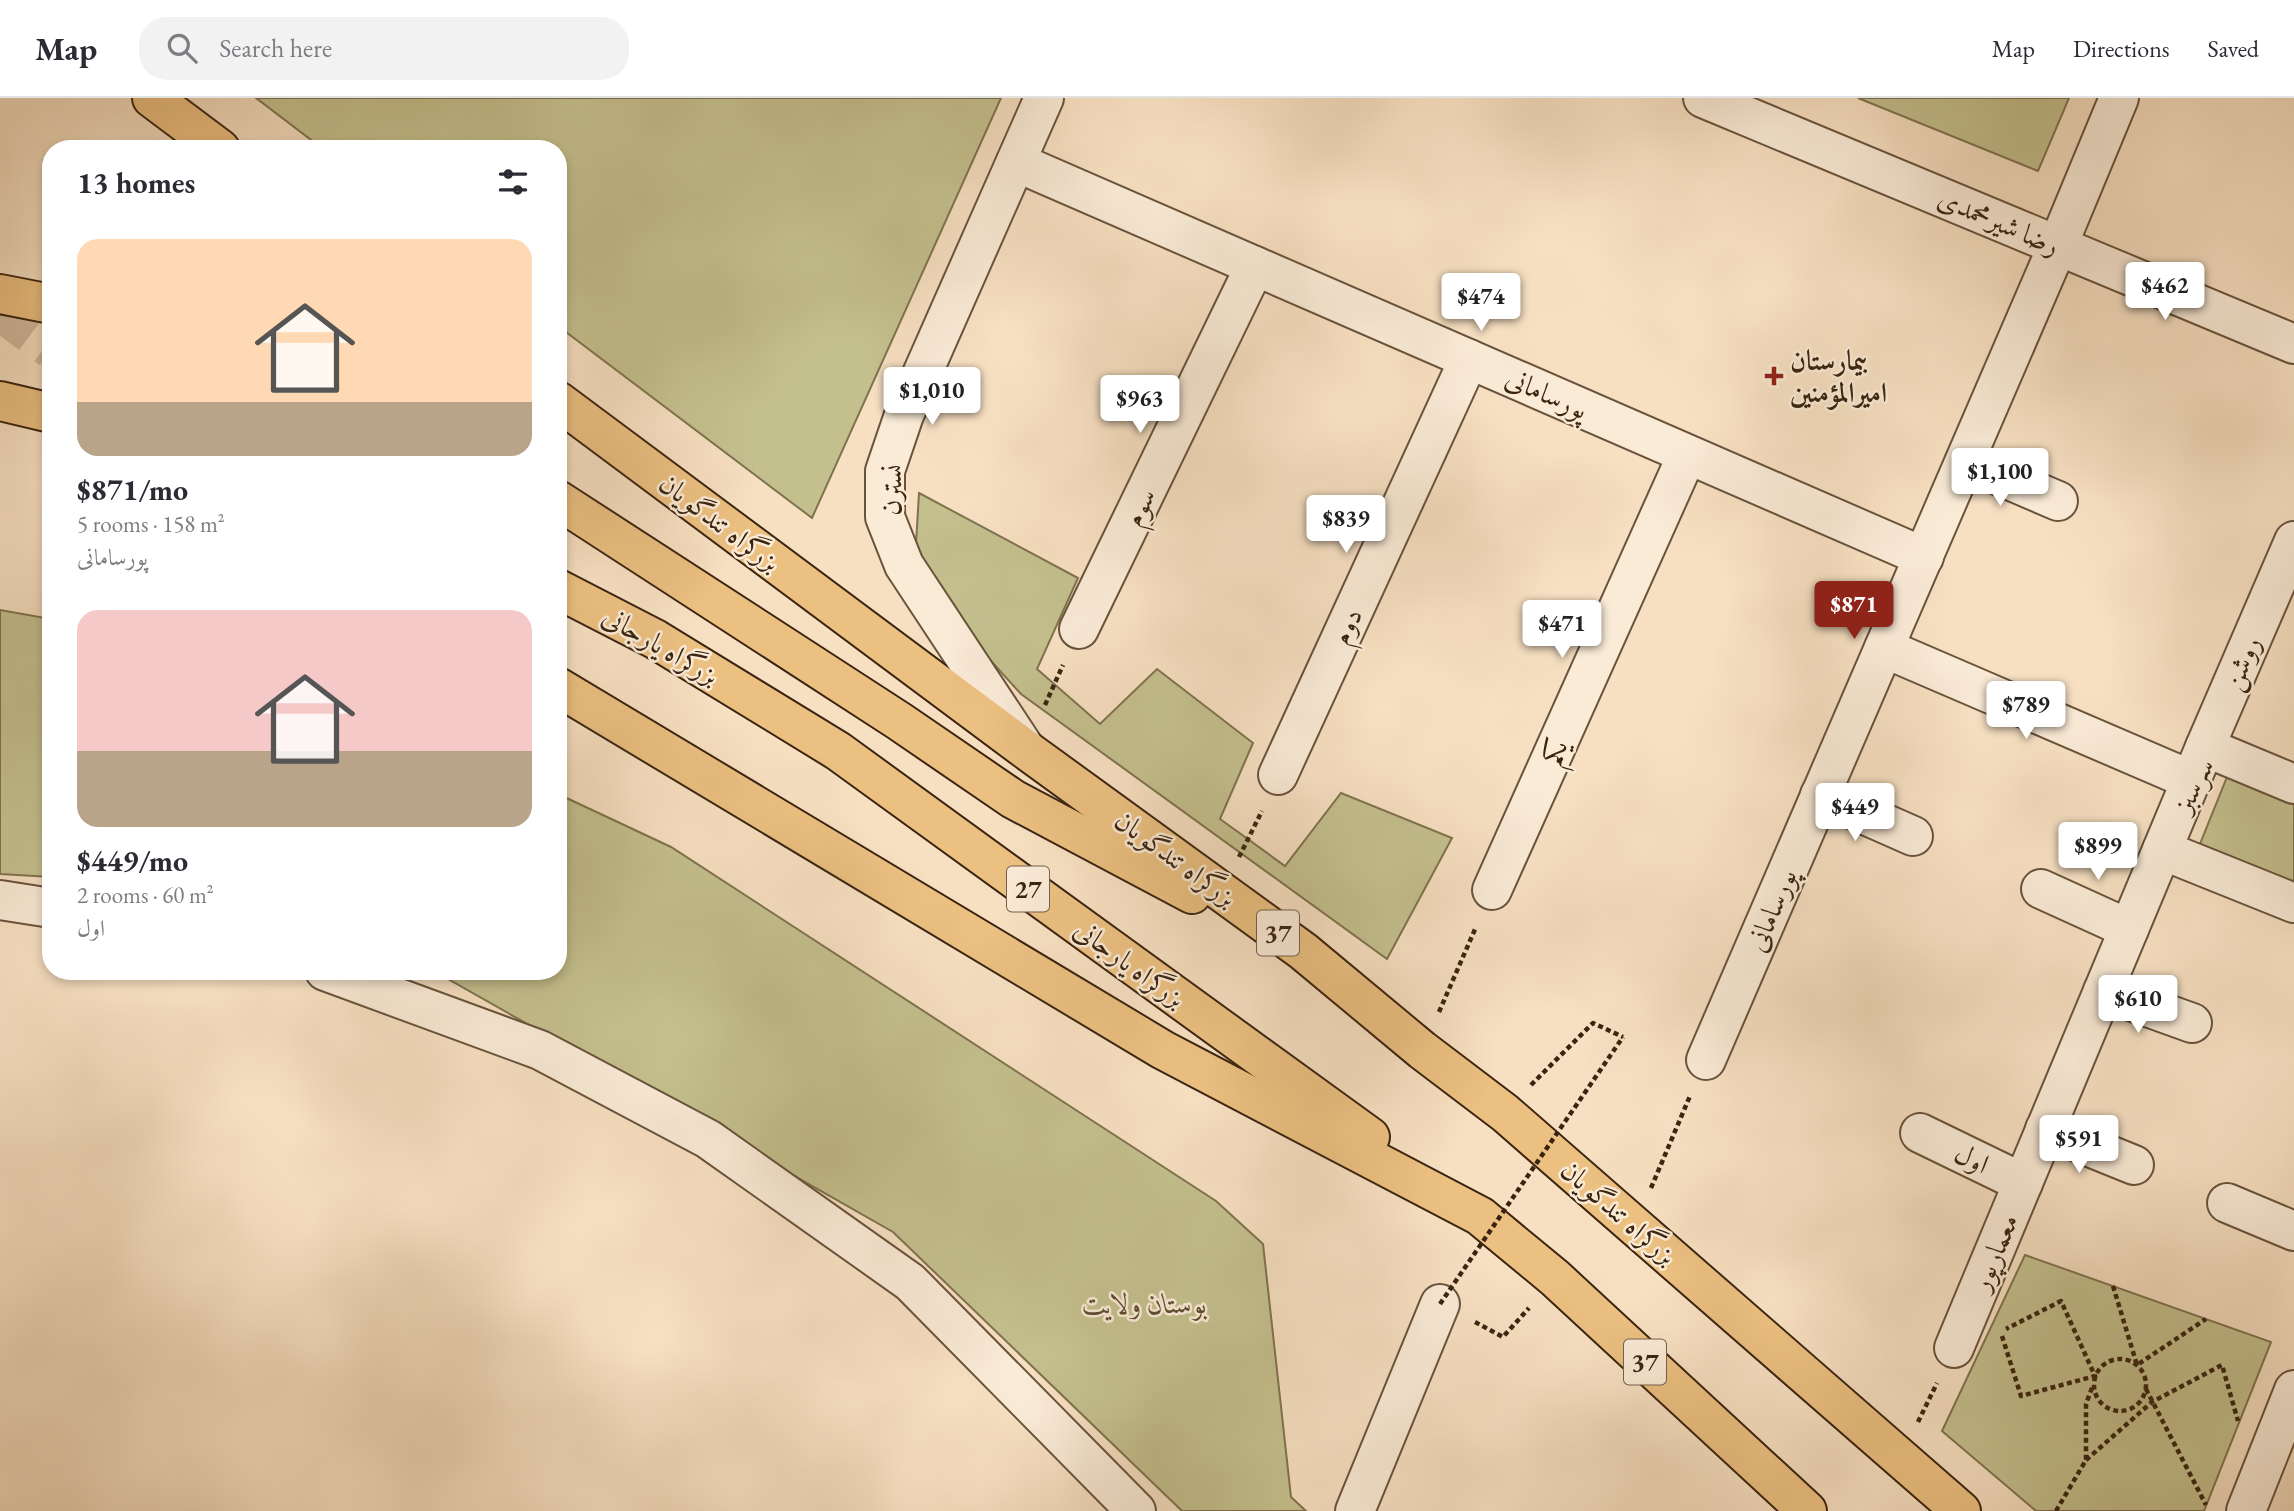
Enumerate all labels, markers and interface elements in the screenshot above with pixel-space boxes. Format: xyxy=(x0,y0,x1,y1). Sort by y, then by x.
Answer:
search box xyxy=(139,17,629,80)
text: Map xyxy=(35,27,97,70)
icon: search xyxy=(163,29,201,67)
text: Search here xyxy=(219,31,332,65)
text: Map xyxy=(1992,33,2035,64)
text: Directions xyxy=(2073,33,2170,64)
text: Saved xyxy=(2208,33,2259,64)
text: 13 homes xyxy=(77,163,195,202)
icon: filters xyxy=(494,163,532,201)
street label: رضا شیرمحمدی xyxy=(1933,179,2065,263)
pin: $462 xyxy=(2124,262,2206,322)
text: $462 xyxy=(2141,270,2189,300)
pin: $474 xyxy=(1440,274,1522,333)
text: $474 xyxy=(1457,281,1505,311)
icon: home xyxy=(242,285,368,411)
place label: بیمارستان امیرالمؤمنین xyxy=(1790,342,1887,410)
street label: پورسامانی xyxy=(1499,359,1595,430)
marker: بیمارستان امیرالمؤمنین xyxy=(1764,366,1784,386)
pin: $1,010 xyxy=(875,368,989,427)
text: $1,010 xyxy=(900,375,964,405)
pin: $963 xyxy=(1099,376,1181,435)
text: $963 xyxy=(1116,383,1164,413)
pin: $1,100 xyxy=(1943,448,2057,508)
text: $1,100 xyxy=(1968,456,2032,486)
street label: نسترن xyxy=(872,464,910,516)
street label: بزرگراه تندگویان xyxy=(652,465,788,579)
text: $871/mo xyxy=(77,470,188,509)
street label: سوم xyxy=(1114,482,1170,535)
pin: $839 xyxy=(1305,496,1387,555)
text: $839 xyxy=(1322,503,1370,533)
text: 5 rooms · 158 m² xyxy=(77,509,225,539)
text: پورسامانی xyxy=(77,542,148,572)
pin: $871 xyxy=(1813,582,1895,641)
text: $871 xyxy=(1830,589,1878,619)
street label: بزرگراه یارجانی xyxy=(596,597,726,693)
pin: $471 xyxy=(1521,601,1603,660)
street label: دوم xyxy=(1322,602,1376,653)
text: $471 xyxy=(1538,608,1586,638)
street label: روشن xyxy=(2214,630,2269,696)
icon: home xyxy=(242,656,368,782)
pin: $789 xyxy=(1985,682,2067,741)
text: $789 xyxy=(2002,689,2050,719)
street label: یکم xyxy=(1533,732,1584,774)
street label: سرسبز xyxy=(2163,752,2223,821)
pin: $449 xyxy=(1814,784,1896,843)
text: $449 xyxy=(1831,791,1879,821)
street label: بزرگراه تندگویان xyxy=(1108,802,1244,914)
pin: $899 xyxy=(2057,822,2139,882)
text: $899 xyxy=(2074,830,2122,860)
text: $449/mo xyxy=(77,841,188,880)
street label: پورسامانی xyxy=(1738,862,1808,958)
road number: 27 xyxy=(1007,866,1049,912)
text: 2 rooms · 60 m² xyxy=(77,880,214,910)
street label: بزرگراه یارجانی xyxy=(1067,911,1193,1015)
road number: 37 xyxy=(1257,911,1299,956)
text: اول xyxy=(77,913,105,943)
pin: $610 xyxy=(2097,976,2179,1035)
text: $610 xyxy=(2114,983,2162,1013)
pin: $591 xyxy=(2038,1116,2120,1175)
text: $591 xyxy=(2055,1123,2103,1153)
street label: اول xyxy=(1949,1134,1995,1182)
street label: بزرگراه تندگویان xyxy=(1553,1152,1685,1272)
street label: معمارپور xyxy=(1961,1208,2029,1300)
park label: بوستان ولایت xyxy=(1083,1285,1207,1321)
road number: 37 xyxy=(1624,1340,1666,1385)

